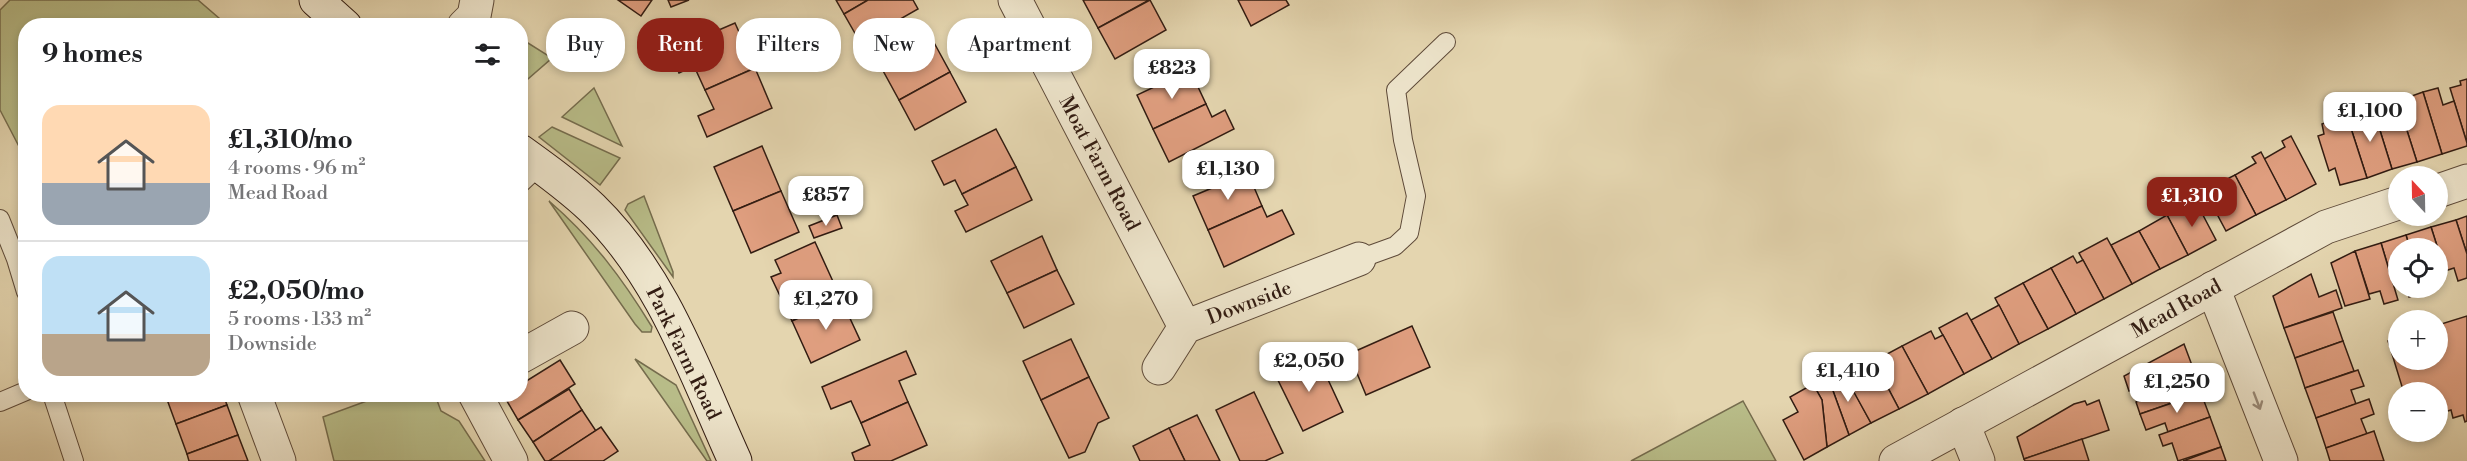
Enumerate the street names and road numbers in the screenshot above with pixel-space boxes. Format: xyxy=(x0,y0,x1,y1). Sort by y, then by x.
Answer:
street label: Moat Farm Road xyxy=(1053,92,1145,236)
street label: Mead Road xyxy=(2127,274,2227,344)
street label: Downside xyxy=(1204,276,1296,331)
street label: Park Farm Road xyxy=(640,283,726,425)

